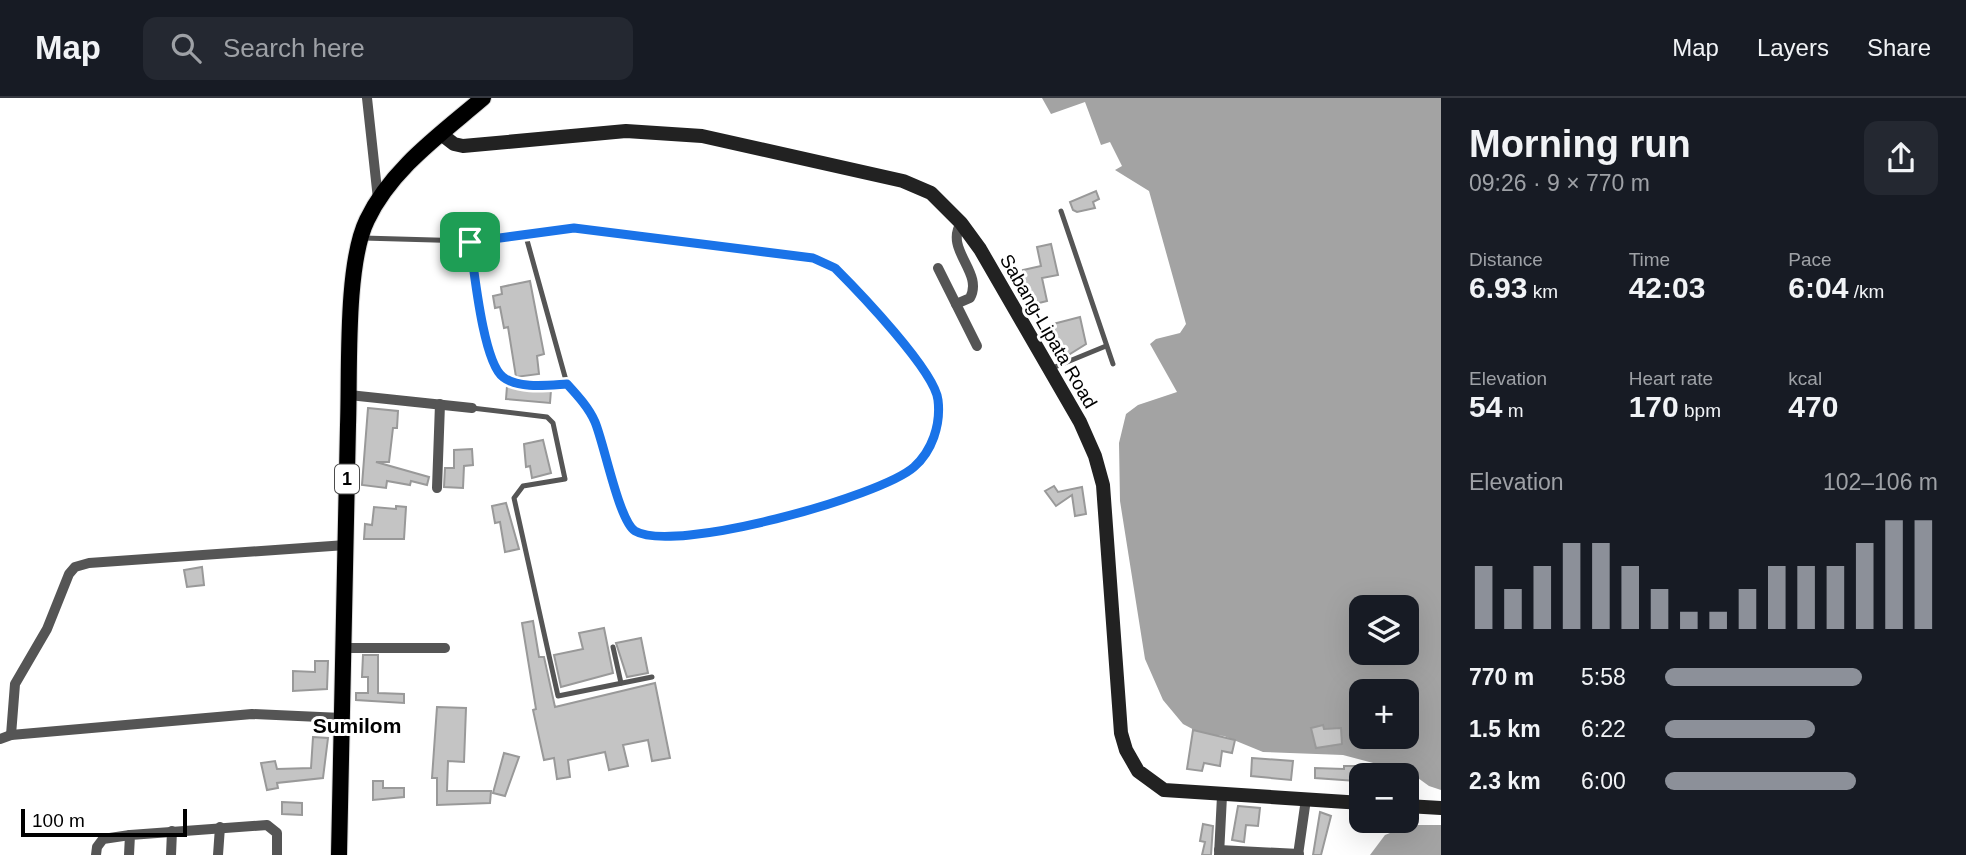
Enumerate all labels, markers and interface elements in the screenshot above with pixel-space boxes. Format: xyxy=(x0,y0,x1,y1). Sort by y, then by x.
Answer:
search box xyxy=(143,17,633,80)
text: Map xyxy=(35,29,101,66)
icon: search xyxy=(167,29,205,67)
text: Search here xyxy=(223,33,365,63)
text: Map xyxy=(1672,34,1719,61)
text: Layers xyxy=(1757,34,1829,61)
text: Share xyxy=(1867,34,1931,61)
button: share xyxy=(1864,121,1938,195)
text: Morning run xyxy=(1469,123,1691,165)
text: 09:26 · 9 × 770 m xyxy=(1469,170,1650,196)
pin xyxy=(440,212,500,272)
icon: arrive xyxy=(451,223,489,261)
text: Distance xyxy=(1469,249,1543,270)
text: Time xyxy=(1629,249,1670,270)
text: Pace xyxy=(1788,249,1832,270)
street label: Sabang-Lipata Road xyxy=(996,251,1101,412)
text: 6.93 xyxy=(1469,271,1527,304)
text: 42:03 xyxy=(1629,271,1705,304)
text: 6:04 xyxy=(1788,271,1848,304)
text: km xyxy=(1527,281,1558,302)
text: /km xyxy=(1848,281,1884,302)
text: Elevation xyxy=(1469,368,1547,389)
text: Heart rate xyxy=(1629,368,1713,389)
text: kcal xyxy=(1788,368,1822,389)
text: 54 xyxy=(1469,390,1502,423)
text: 170 xyxy=(1629,390,1679,423)
text: 470 xyxy=(1788,390,1838,423)
text: m xyxy=(1502,400,1523,421)
text: bpm xyxy=(1679,400,1721,421)
road number: 1 xyxy=(335,464,359,494)
text: Elevation xyxy=(1469,469,1564,495)
text: 102–106 m xyxy=(1823,469,1938,495)
map controls xyxy=(1349,595,1419,833)
button: layers xyxy=(1349,595,1419,665)
text: 770 m xyxy=(1469,664,1534,690)
text: 5:58 xyxy=(1581,664,1626,690)
button: + xyxy=(1349,679,1419,749)
district label: Sumilom xyxy=(313,714,401,737)
text: 1.5 km xyxy=(1469,716,1541,742)
text: 6:22 xyxy=(1581,716,1626,742)
button: − xyxy=(1349,763,1419,833)
text: 2.3 km xyxy=(1469,768,1541,794)
text: 6:00 xyxy=(1581,768,1626,794)
scale bar xyxy=(21,806,187,838)
text: 100 m xyxy=(32,810,85,831)

